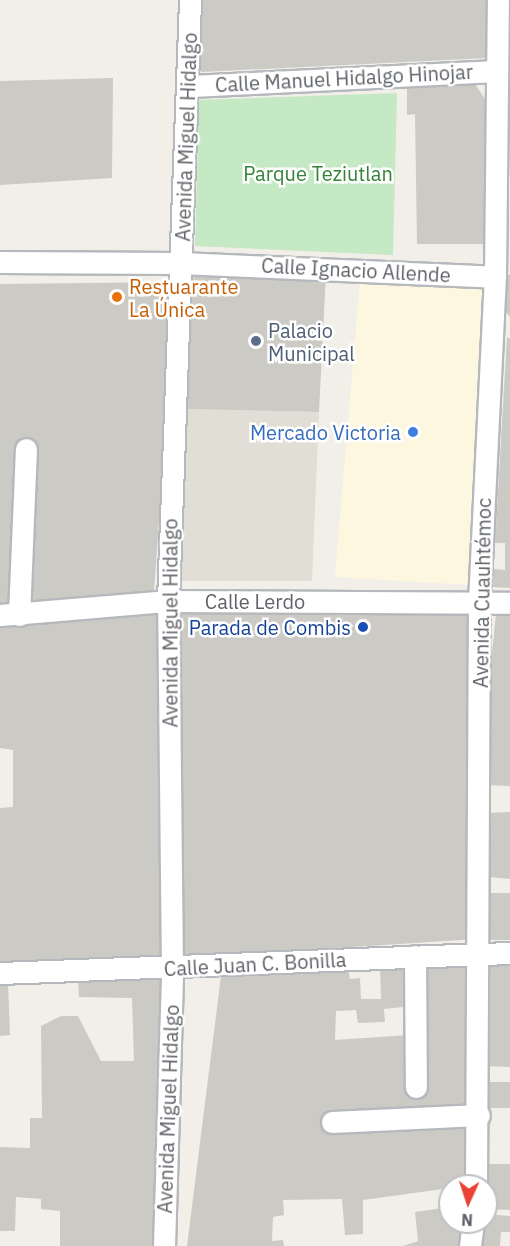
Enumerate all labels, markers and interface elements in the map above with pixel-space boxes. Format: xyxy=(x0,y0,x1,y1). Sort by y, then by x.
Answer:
street label: Avenida Miguel Hidalgo xyxy=(170,32,202,242)
street label: Calle Manuel Hidalgo Hinojar xyxy=(214,59,474,97)
park label: Parque Teziutlan xyxy=(243,161,393,185)
street label: Calle Ignacio Allende xyxy=(261,253,451,287)
place label: Restuarante La Única xyxy=(129,274,238,321)
marker: Restuarante La Única xyxy=(110,290,124,304)
place label: Palacio Municipal xyxy=(268,318,355,365)
marker: Palacio Municipal xyxy=(249,334,263,348)
place label: Mercado Victoria xyxy=(250,420,401,444)
marker: Mercado Victoria xyxy=(406,425,420,439)
street label: Avenida Cuauhtémoc xyxy=(468,498,496,688)
street label: Avenida Miguel Hidalgo xyxy=(158,518,182,728)
street label: Calle Lerdo xyxy=(205,589,305,613)
place label: Parada de Combis xyxy=(189,615,351,639)
marker: Parada de Combis xyxy=(356,620,370,634)
street label: Calle Juan C. Bonilla xyxy=(163,947,347,981)
street label: Avenida Miguel Hidalgo xyxy=(152,1004,184,1214)
north arrow xyxy=(438,1174,498,1234)
text: N xyxy=(461,1210,473,1230)

